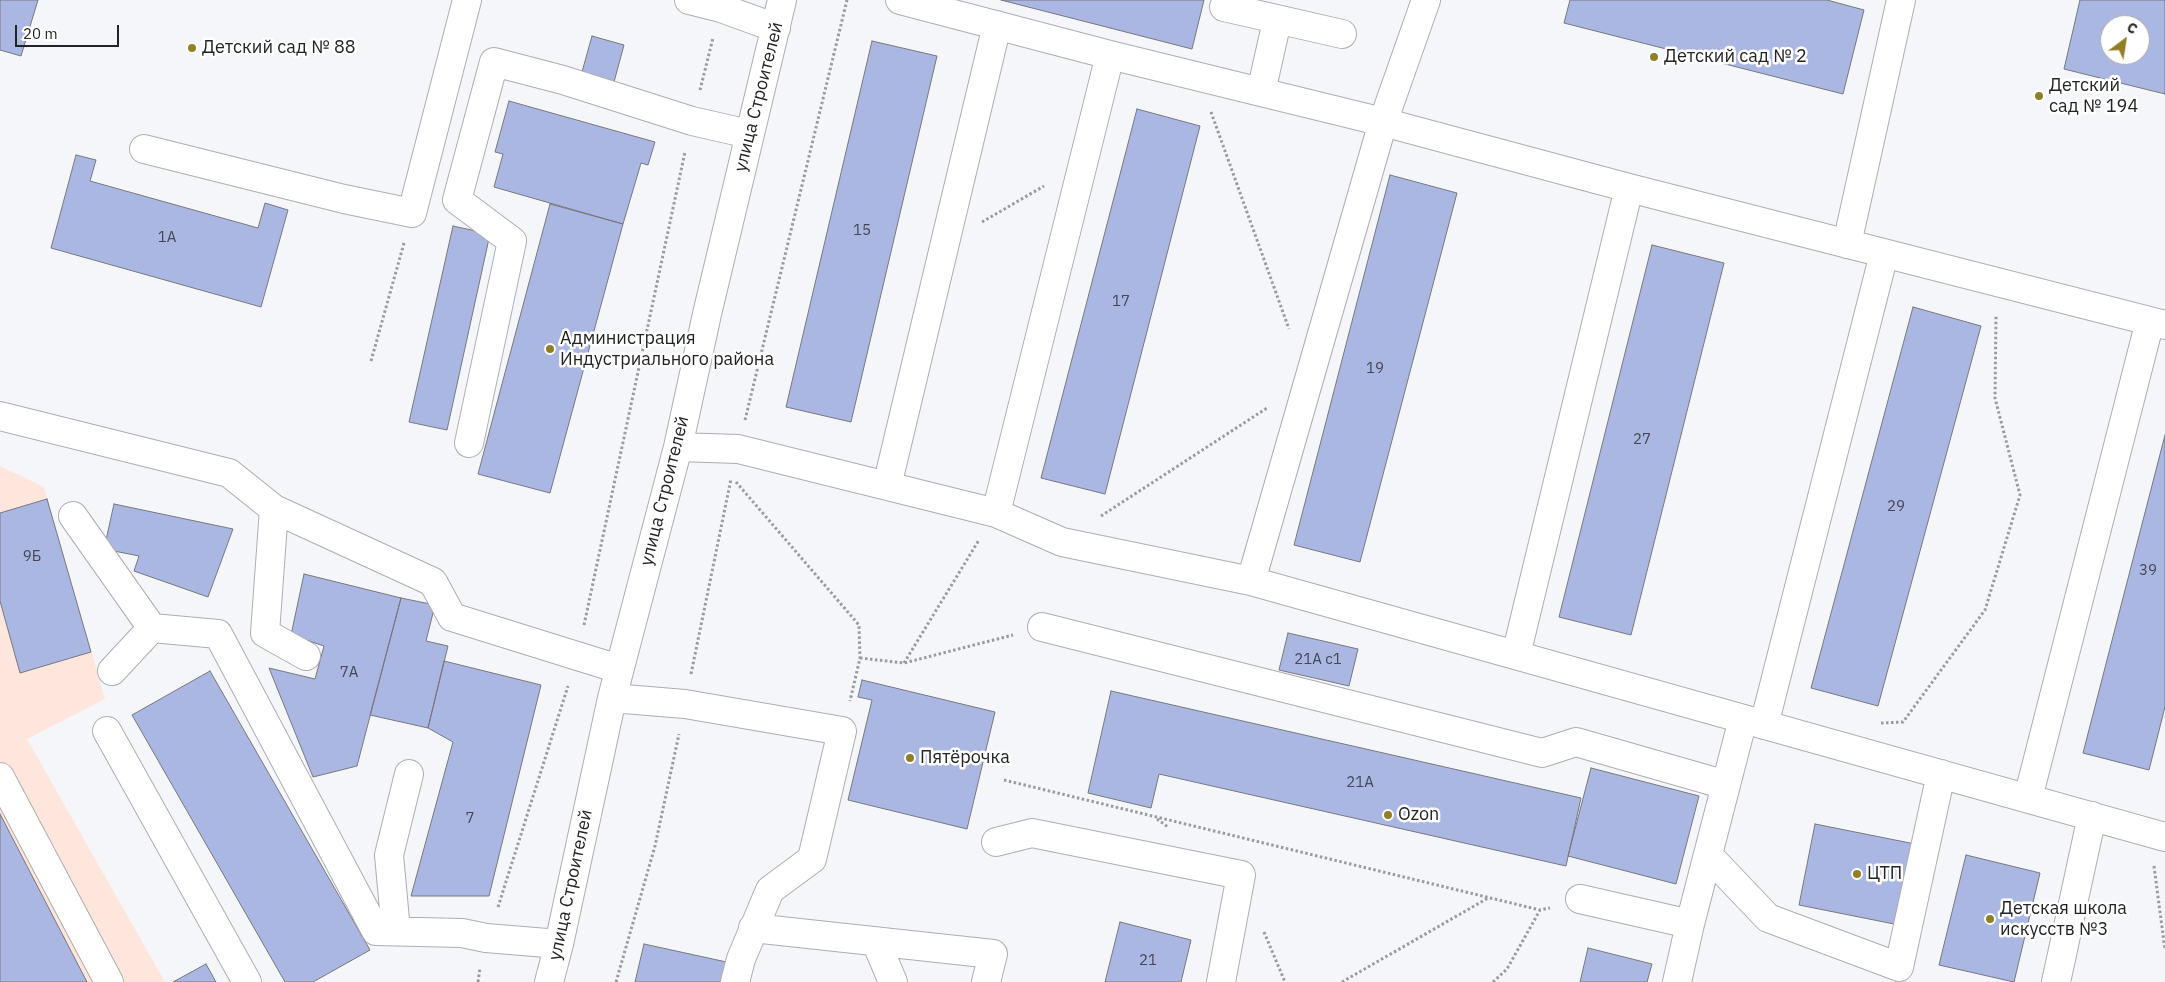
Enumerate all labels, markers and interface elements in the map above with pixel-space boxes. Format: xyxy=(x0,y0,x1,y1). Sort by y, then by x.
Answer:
scale bar xyxy=(18,15,121,47)
north arrow xyxy=(2100,15,2150,65)
text: С xyxy=(2124,18,2141,38)
street label: улица Строителей xyxy=(730,20,788,174)
text: 20 m xyxy=(23,24,58,43)
place label: Детский сад № 88 xyxy=(202,37,356,59)
marker: Детский сад № 88 xyxy=(186,42,198,54)
place label: Детский сад № 2 xyxy=(1664,46,1807,68)
marker: Детский сад № 2 xyxy=(1648,51,1660,63)
place label: Детский сад № 194 xyxy=(2049,75,2138,118)
marker: Детский сад № 194 xyxy=(2033,90,2045,102)
house number: 15 xyxy=(853,222,871,240)
house number: 1А xyxy=(158,229,176,247)
house number: 17 xyxy=(1112,293,1130,311)
place label: Администрация Индустриального района xyxy=(560,328,774,370)
marker: Администрация Индустриального района xyxy=(544,343,556,355)
house number: 19 xyxy=(1366,360,1384,378)
street label: улица Строителей xyxy=(636,414,694,568)
house number: 27 xyxy=(1633,431,1651,449)
house number: 29 xyxy=(1887,498,1905,516)
house number: 9Б xyxy=(23,548,41,566)
house number: 39 xyxy=(2139,562,2157,580)
house number: 21А с1 xyxy=(1294,651,1342,669)
house number: 7А xyxy=(340,664,358,682)
place label: Пятёрочка xyxy=(920,747,1010,769)
marker: Пятёрочка xyxy=(904,752,916,764)
house number: 21А xyxy=(1346,774,1374,792)
place label: Ozon xyxy=(1398,804,1439,826)
street label: улица Строителей xyxy=(544,808,598,962)
marker: Ozon xyxy=(1382,809,1394,821)
house number: 7 xyxy=(466,810,474,828)
place label: ЦТП xyxy=(1867,863,1902,885)
marker: ЦТП xyxy=(1851,868,1863,880)
place label: Детская школа искусств №3 xyxy=(2000,898,2127,941)
marker: Детская школа искусств №3 xyxy=(1984,913,1996,925)
house number: 21 xyxy=(1139,952,1157,970)

